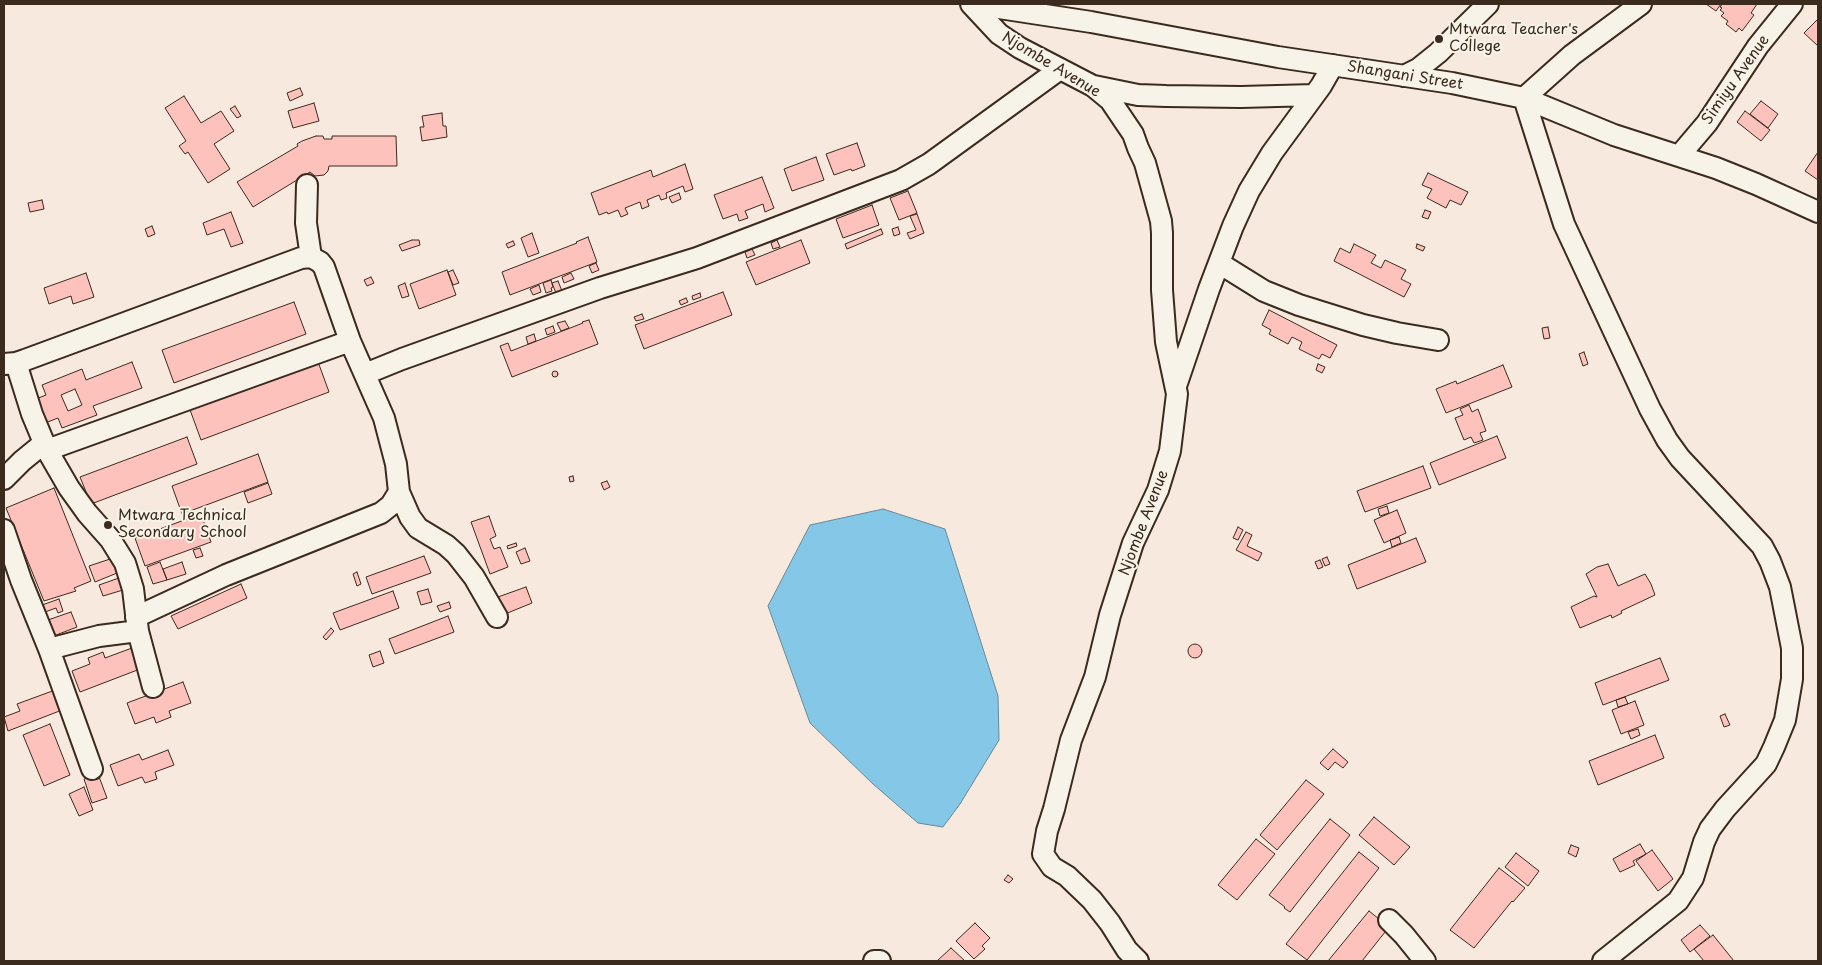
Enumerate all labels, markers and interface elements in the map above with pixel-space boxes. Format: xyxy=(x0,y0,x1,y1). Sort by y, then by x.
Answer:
place label: Mtwara Teacher's College xyxy=(1449,21,1578,56)
street label: Njombe Avenue xyxy=(999,29,1103,101)
street label: Simiyu Avenue xyxy=(1698,32,1774,128)
marker: Mtwara Teacher's College xyxy=(1433,33,1445,45)
street label: Shangani Street xyxy=(1346,58,1464,94)
street label: Njombe Avenue xyxy=(1116,468,1172,578)
place label: Mtwara Technical Secondary School xyxy=(118,507,247,542)
marker: Mtwara Technical Secondary School xyxy=(102,519,114,531)

